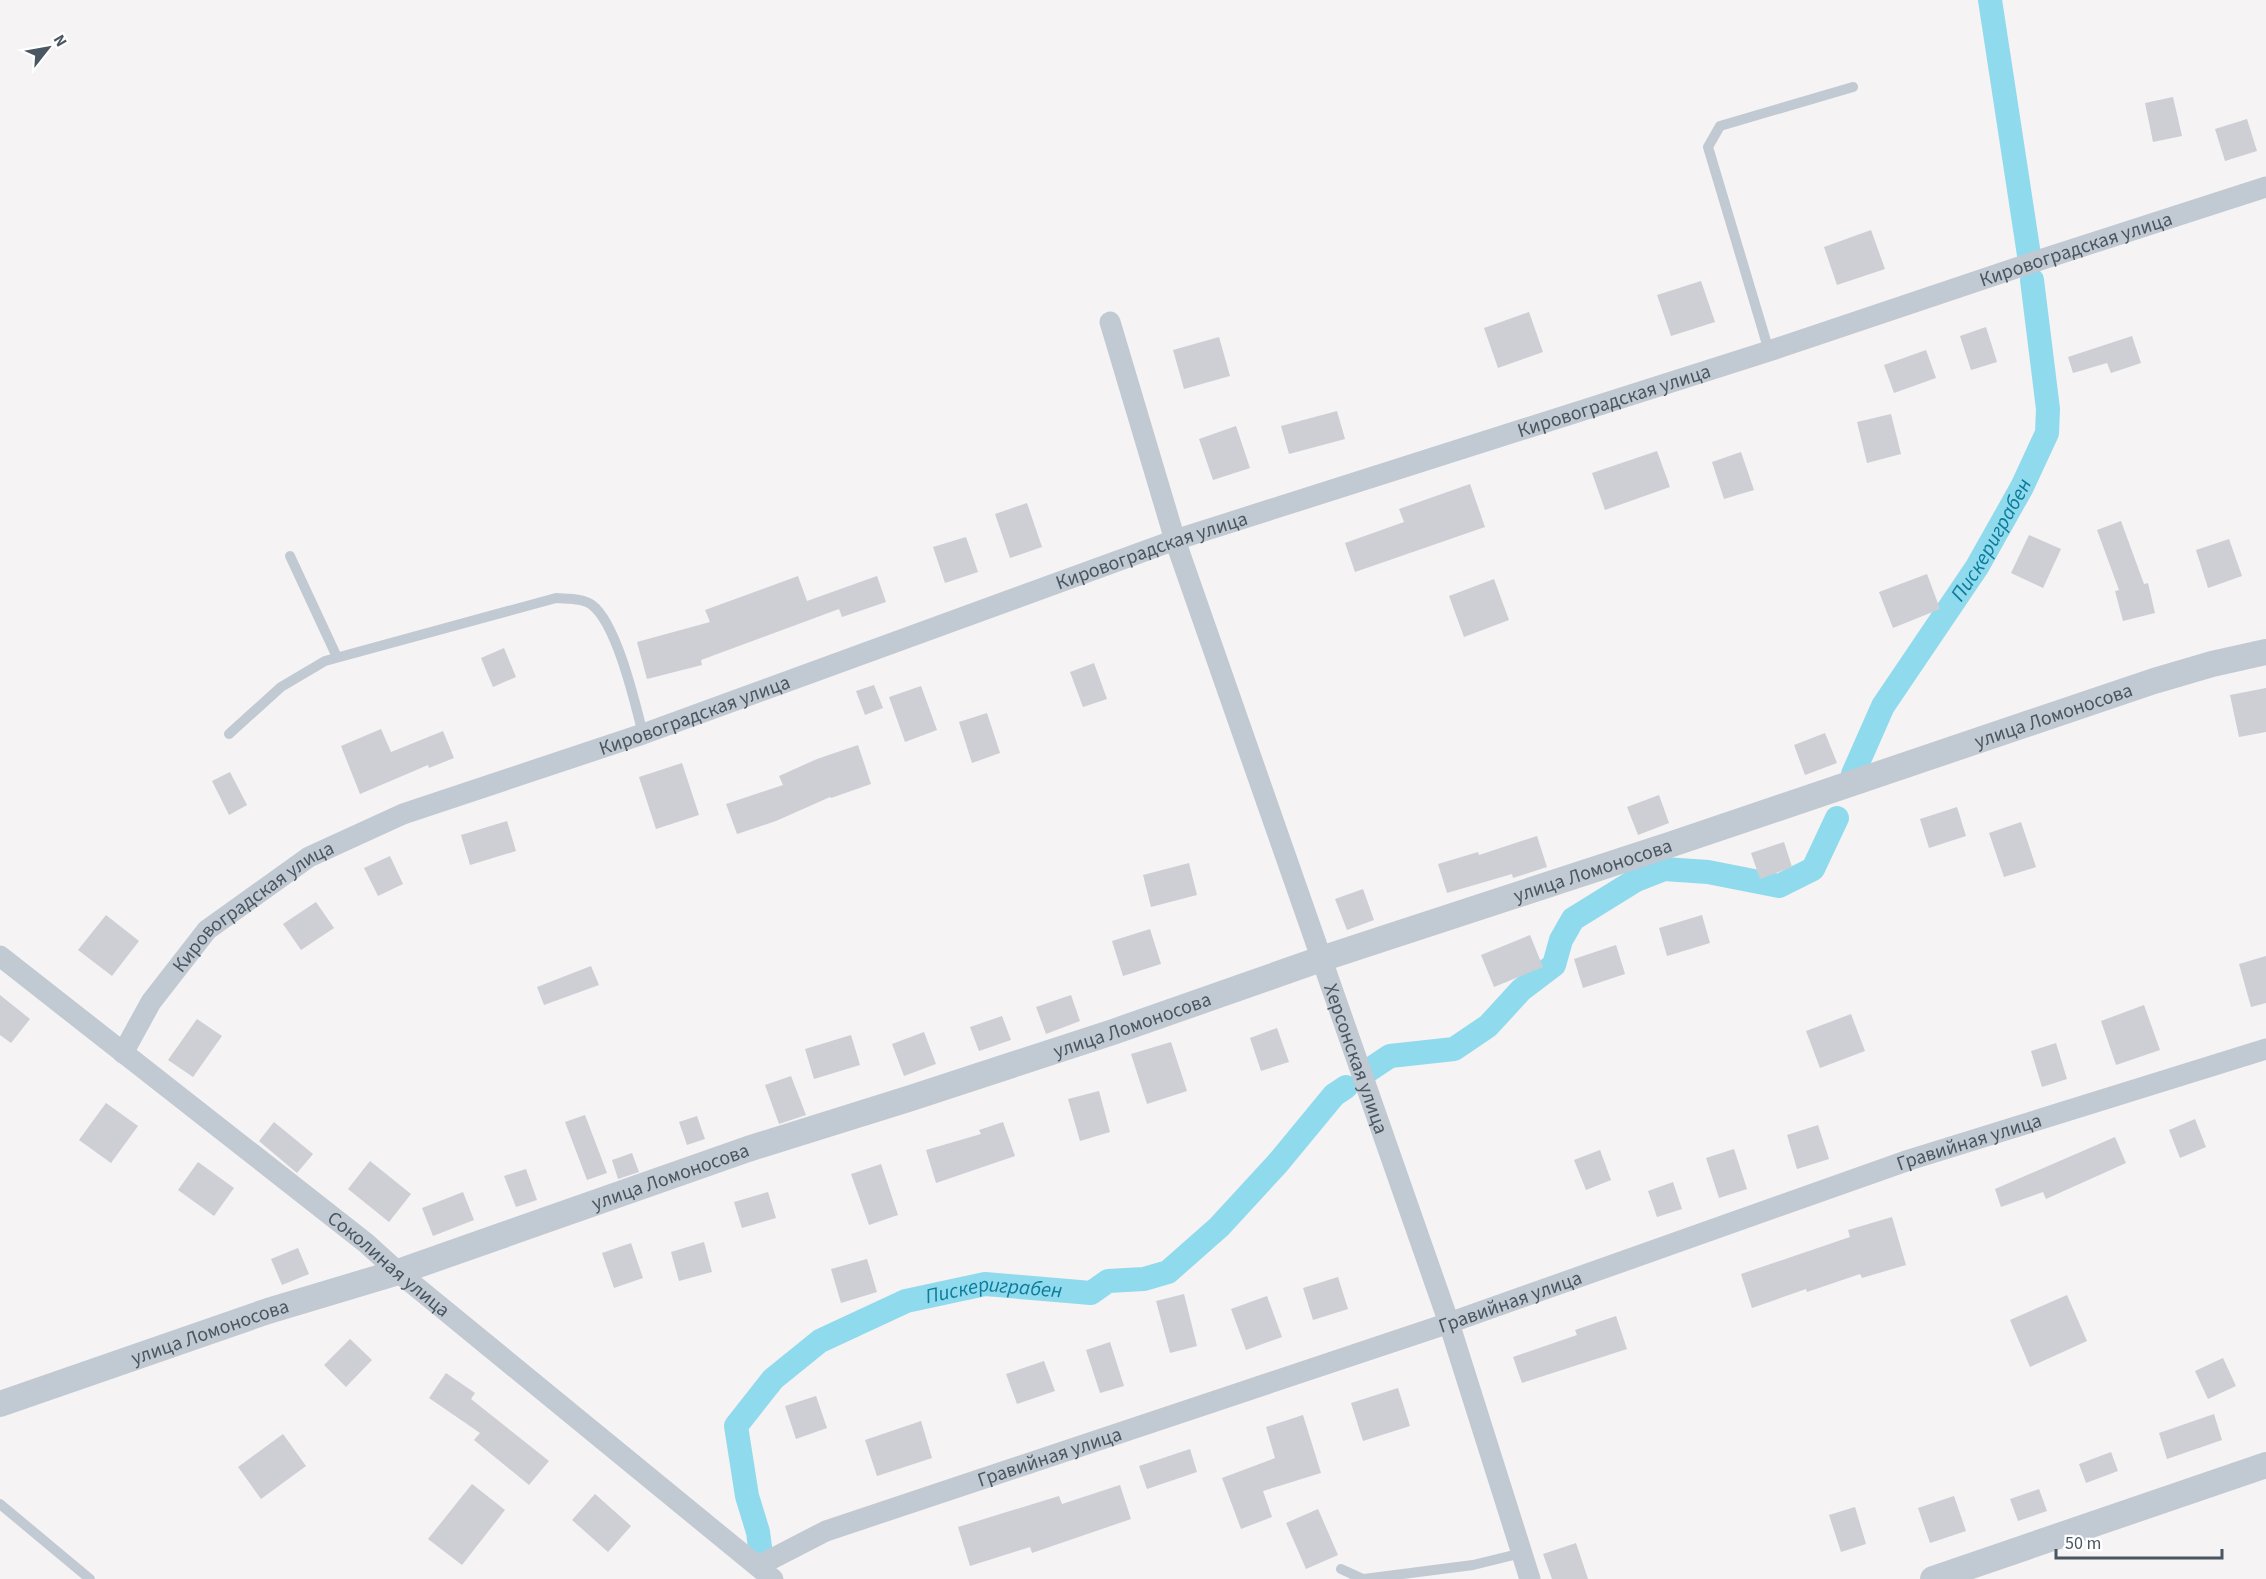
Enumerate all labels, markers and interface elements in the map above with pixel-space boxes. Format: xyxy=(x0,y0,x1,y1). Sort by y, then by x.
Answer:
north arrow xyxy=(18,18,78,78)
text: N xyxy=(48,31,72,51)
street label: Кировоградская улица xyxy=(1976,205,2176,294)
street label: Кировоградская улица xyxy=(1514,357,1714,445)
water label: Пискериграбен xyxy=(1943,473,2039,607)
street label: Кировоградская улица xyxy=(1052,505,1251,597)
street label: Кировоградская улица xyxy=(595,669,794,763)
street label: улица Ломоносова xyxy=(1971,676,2136,756)
street label: улица Ломоносова xyxy=(1510,832,1676,910)
street label: Кировоградская улица xyxy=(166,834,339,979)
street label: Херсонская улица xyxy=(1316,980,1395,1138)
street label: улица Ломоносова xyxy=(1050,986,1215,1066)
street label: Гравийная улица xyxy=(1893,1107,2045,1178)
street label: улица Ломоносова xyxy=(588,1137,753,1218)
street label: Соколиная улица xyxy=(321,1205,456,1324)
street label: Гравийная улица xyxy=(1435,1264,1586,1341)
water label: Пискериграбен xyxy=(922,1269,1064,1311)
street label: улица Ломоносова xyxy=(127,1293,292,1372)
street label: Гравийная улица xyxy=(974,1420,1126,1494)
scale bar xyxy=(2056,1522,2222,1560)
text: 50 m xyxy=(2065,1531,2101,1556)

